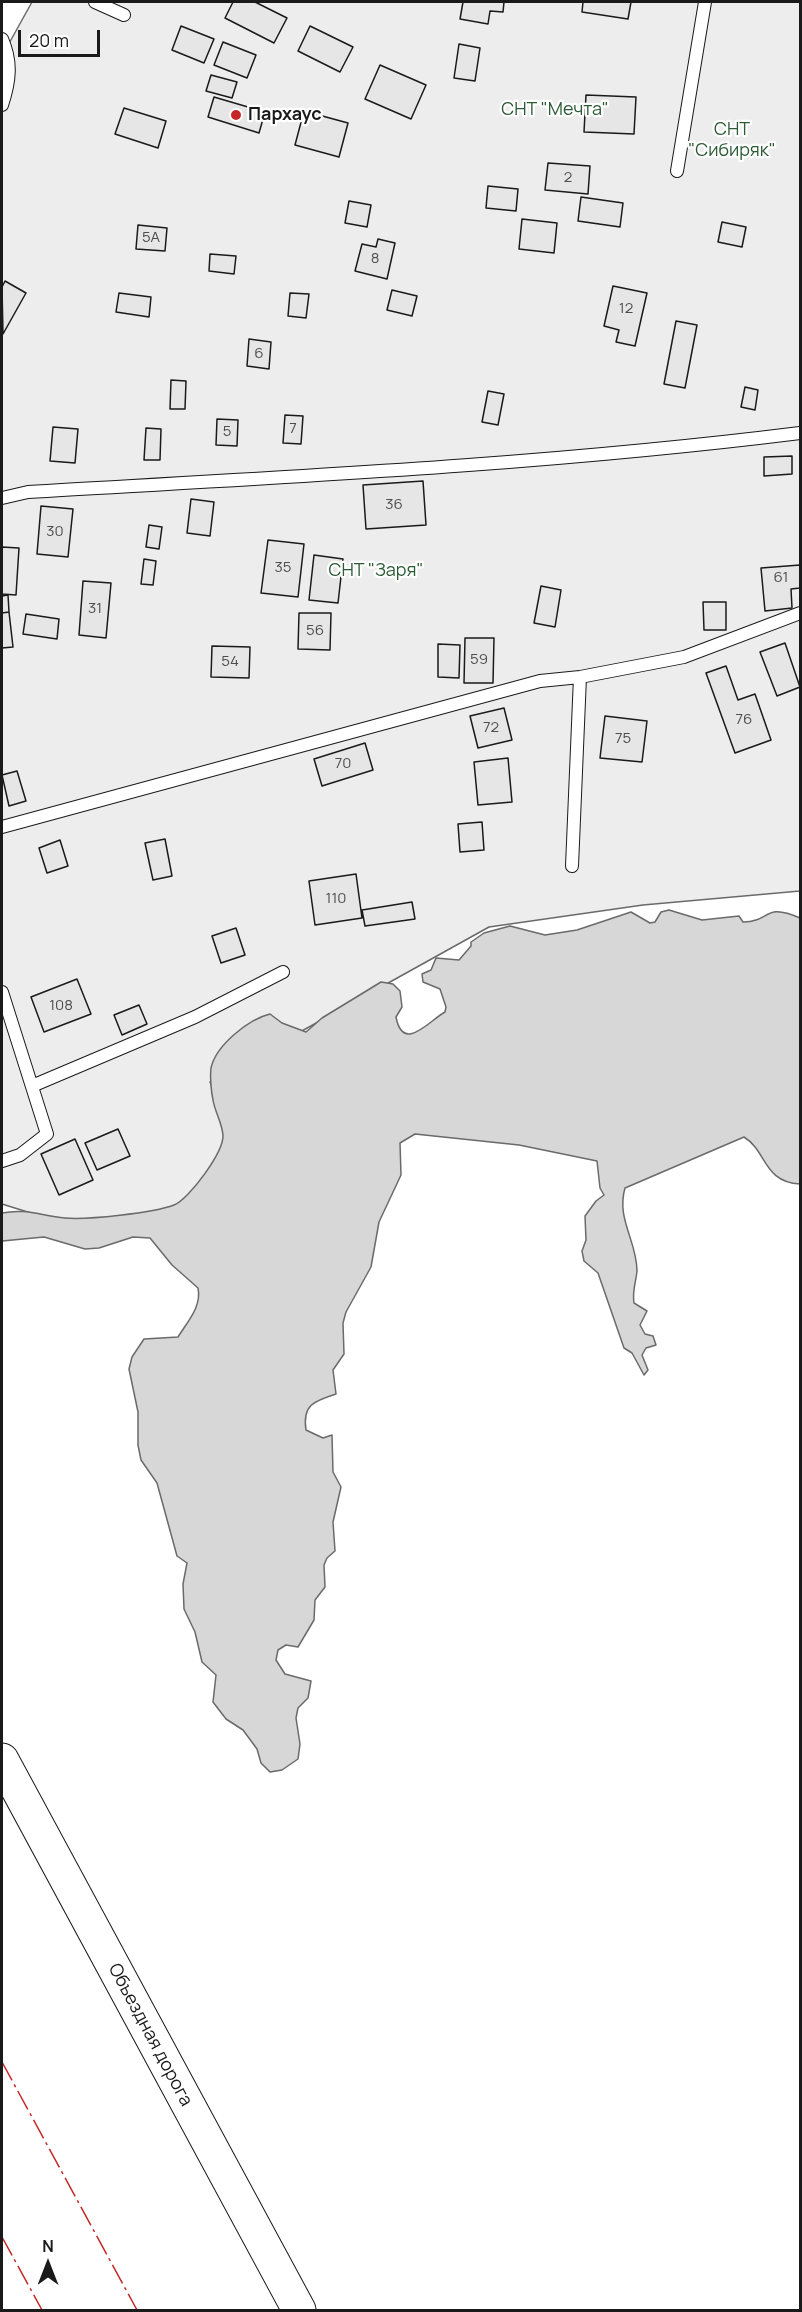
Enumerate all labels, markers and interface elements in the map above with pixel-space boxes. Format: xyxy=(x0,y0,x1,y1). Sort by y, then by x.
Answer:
scale bar xyxy=(21,18,104,56)
text: 20 m xyxy=(29,28,69,52)
park label: СНТ "Мечта" xyxy=(501,99,609,121)
place label: Пархаус xyxy=(248,104,322,126)
marker: Пархаус xyxy=(229,108,243,122)
park label: СНТ "Сибиряк" xyxy=(688,119,776,162)
house number: 2 xyxy=(564,169,572,187)
house number: 5А xyxy=(142,229,160,247)
house number: 8 xyxy=(371,250,379,268)
house number: 12 xyxy=(619,300,633,318)
house number: 6 xyxy=(254,345,264,363)
house number: 7 xyxy=(289,420,297,438)
house number: 5 xyxy=(223,423,231,441)
house number: 36 xyxy=(385,496,403,514)
house number: 30 xyxy=(46,523,64,541)
house number: 35 xyxy=(275,559,291,577)
park label: СНТ "Заря" xyxy=(329,560,423,582)
house number: 61 xyxy=(774,569,788,587)
house number: 31 xyxy=(88,600,102,618)
house number: 56 xyxy=(306,622,324,640)
house number: 59 xyxy=(470,651,488,669)
house number: 54 xyxy=(221,653,239,671)
house number: 76 xyxy=(736,711,752,729)
house number: 72 xyxy=(483,719,499,737)
house number: 75 xyxy=(615,730,631,748)
house number: 70 xyxy=(335,755,351,773)
house number: 110 xyxy=(326,890,346,908)
house number: 108 xyxy=(49,997,73,1015)
street label: Объездная дорога xyxy=(103,1960,197,2110)
north arrow xyxy=(18,2234,78,2294)
text: N xyxy=(42,2235,54,2257)

